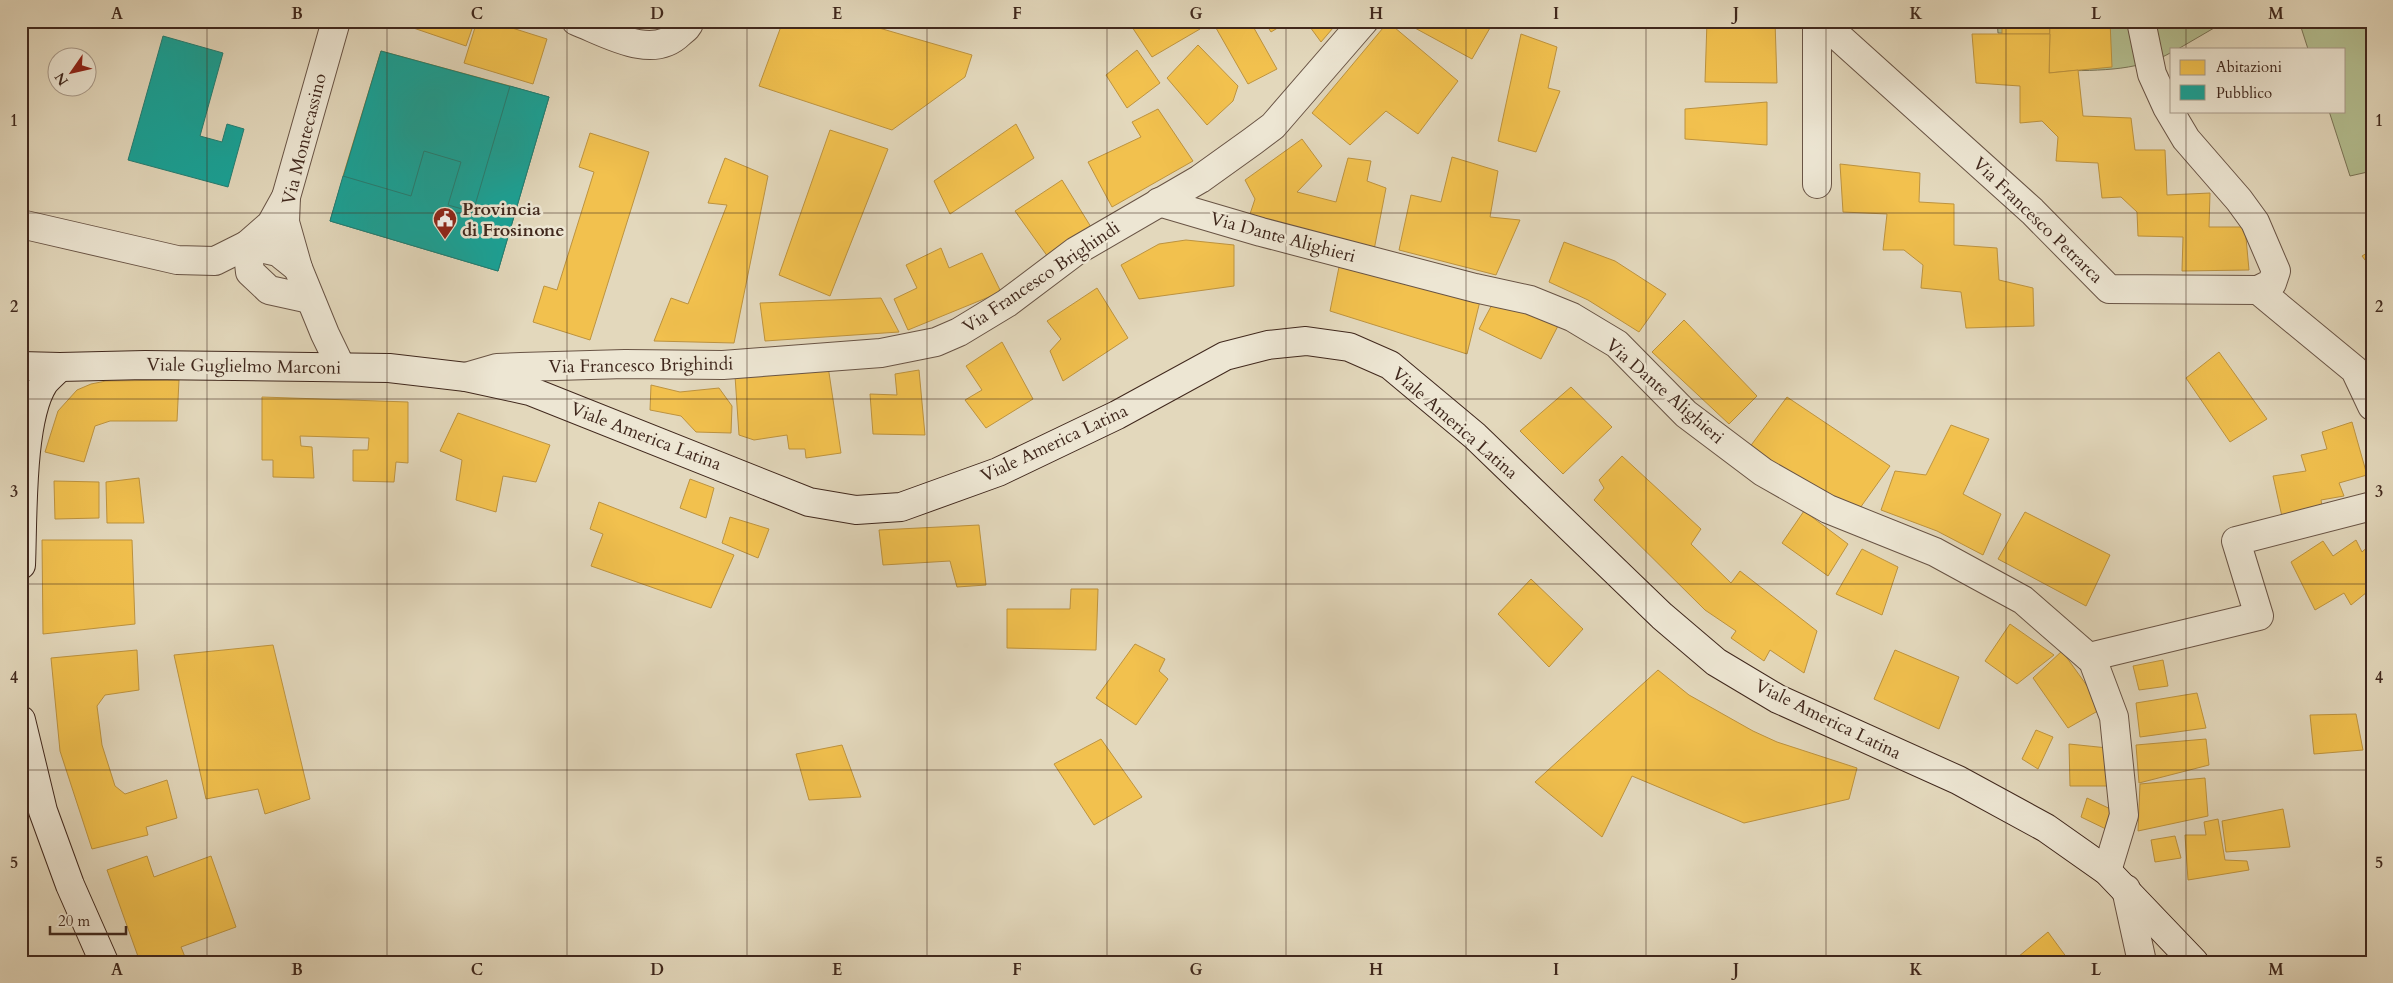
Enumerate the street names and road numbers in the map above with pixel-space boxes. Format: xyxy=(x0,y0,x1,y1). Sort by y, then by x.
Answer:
street label: Via Montecassino xyxy=(276,70,333,208)
street label: Via Francesco Petrarca xyxy=(1967,152,2108,289)
street label: Via Dante Alighieri xyxy=(1207,206,1358,269)
street label: Via Francesco Brighindi xyxy=(958,215,1125,339)
street label: Via Dante Alighieri xyxy=(1600,333,1729,450)
street label: Via Francesco Brighindi xyxy=(548,351,734,380)
street label: Viale Guglielmo Marconi xyxy=(146,352,341,381)
street label: Viale America Latina xyxy=(1386,362,1523,485)
street label: Viale America Latina xyxy=(567,396,725,477)
street label: Viale America Latina xyxy=(977,398,1132,489)
street label: Viale America Latina xyxy=(1751,673,1905,766)

